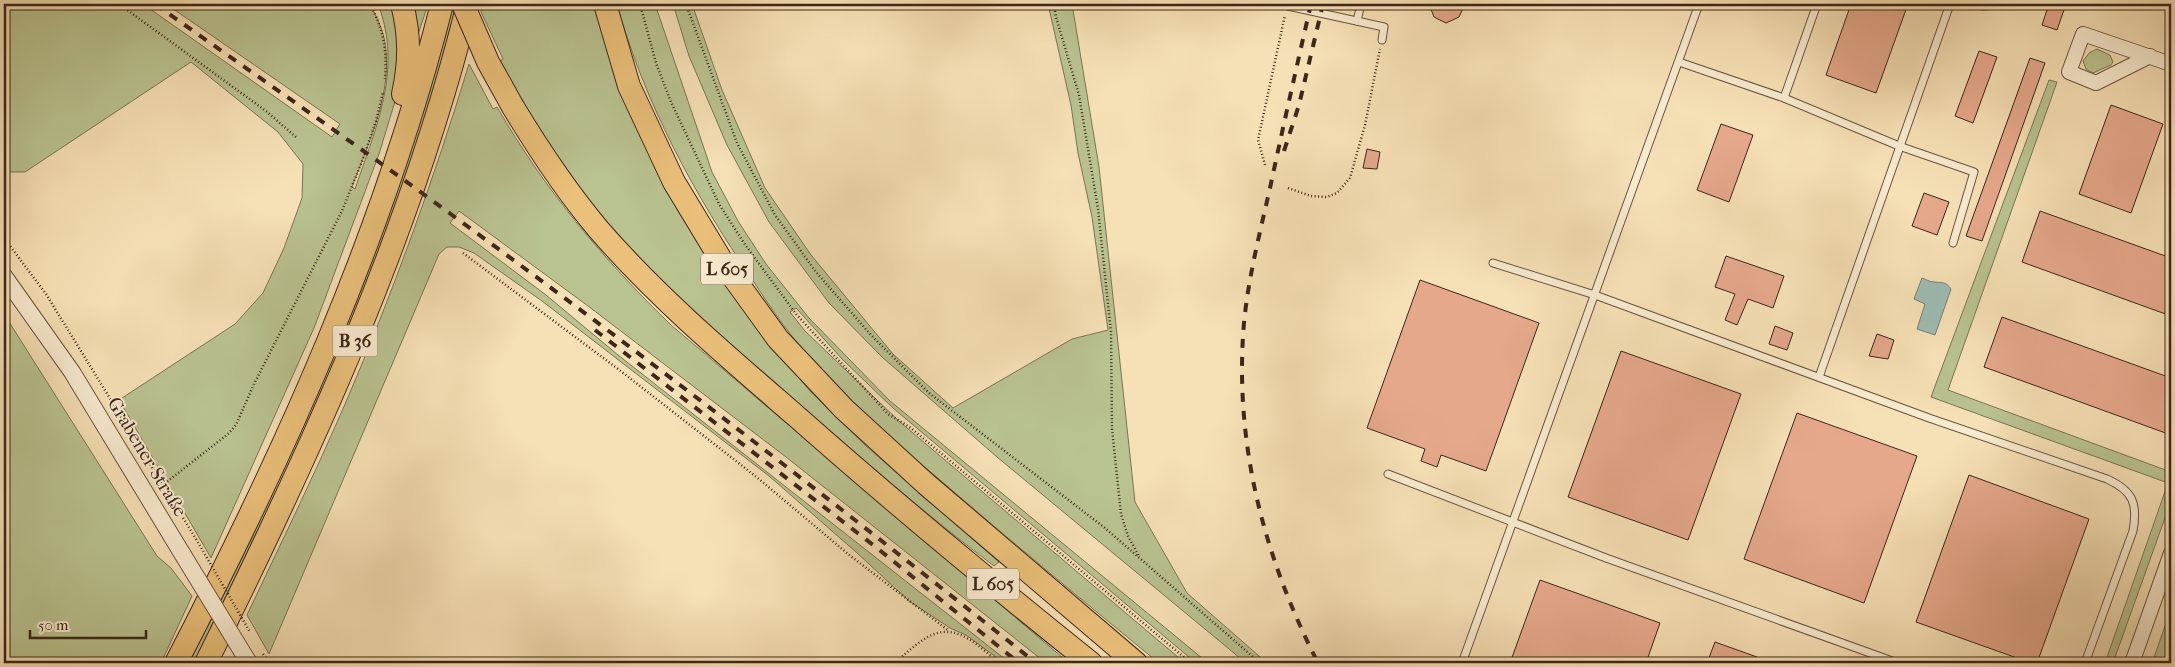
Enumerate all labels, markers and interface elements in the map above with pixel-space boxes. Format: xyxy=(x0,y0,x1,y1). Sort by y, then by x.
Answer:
road number: L 605 xyxy=(701,253,753,284)
road number: B 36 xyxy=(332,326,378,356)
street label: Grabener Straße xyxy=(103,393,191,521)
road number: L 605 xyxy=(967,568,1019,600)
scale bar xyxy=(30,607,146,639)
text: 50 m xyxy=(38,616,69,634)

